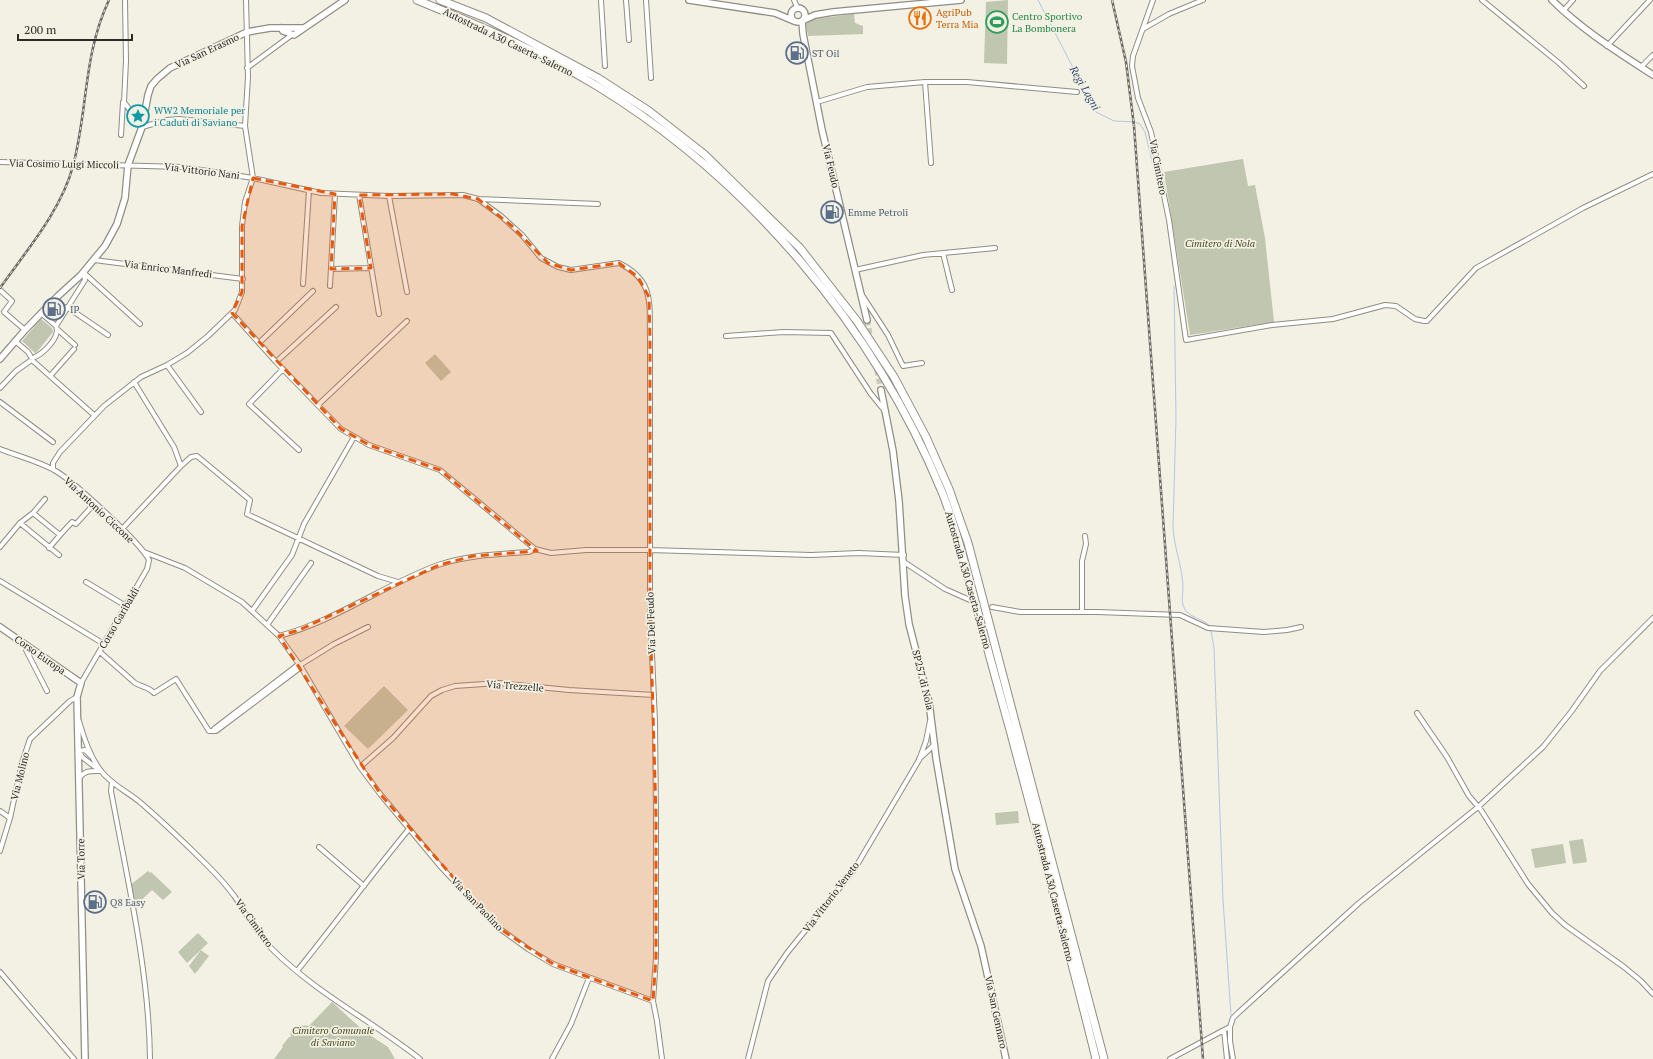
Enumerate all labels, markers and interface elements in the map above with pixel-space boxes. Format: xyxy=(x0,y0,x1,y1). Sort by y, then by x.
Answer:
street label: Autostrada A30 Caserta-Salerno xyxy=(441,5,576,79)
restaurant icon: AgriPub Terra Mia xyxy=(907,5,933,31)
place label: AgriPub Terra Mia xyxy=(936,6,978,31)
sports icon: Centro Sportivo La Bombonera xyxy=(984,9,1010,35)
place label: Centro Sportivo La Bombonera xyxy=(1012,10,1083,35)
scale bar xyxy=(18,16,132,42)
text: 200 m xyxy=(24,22,57,37)
street label: Via San Erasmo xyxy=(173,30,242,72)
fuel station icon: ST Oil xyxy=(784,40,810,66)
place label: ST Oil xyxy=(812,47,839,60)
water label: Regi Lagni xyxy=(1066,62,1103,113)
place icon: WW2 Memoriale per i Caduti di Saviano xyxy=(125,103,151,129)
place label: WW2 Memoriale per i Caduti di Saviano xyxy=(154,104,245,129)
street label: Via Cimitero xyxy=(1146,138,1170,196)
street label: Via Feudo xyxy=(820,143,842,190)
street label: Via Cosimo Luigi Miccoli xyxy=(9,157,119,171)
street label: Via Vittorio Nani xyxy=(164,160,240,182)
fuel station icon: Emme Petroli xyxy=(819,199,845,225)
place label: Emme Petroli xyxy=(848,206,908,219)
park label: Cimitero di Nola xyxy=(1185,237,1255,250)
street label: Via Enrico Manfredi xyxy=(123,257,213,281)
fuel station icon: IP xyxy=(41,296,67,322)
place label: IP xyxy=(70,303,80,316)
street label: Via Antonio Ciccone xyxy=(61,474,137,546)
street label: Autostrada A30 Caserta-Salerno xyxy=(942,509,994,651)
street label: Corso Garibaldi xyxy=(96,585,142,651)
street label: Via Del Feudo xyxy=(643,591,659,654)
street label: Corso Europa xyxy=(12,633,68,677)
street label: SP257 di Nola xyxy=(909,649,937,711)
street label: Via Trezzelle xyxy=(486,678,544,694)
street label: Via Molino xyxy=(8,750,32,801)
street label: Autostrada A30 Caserta-Salerno xyxy=(1029,821,1077,963)
street label: Via Torre xyxy=(74,838,88,880)
street label: Via Vittorio Veneto xyxy=(800,859,862,935)
street label: Via San Paolino xyxy=(448,874,506,934)
fuel station icon: Q8 Easy xyxy=(82,889,108,915)
place label: Q8 Easy xyxy=(110,896,146,909)
street label: Via Cimitero xyxy=(232,896,276,950)
street label: Via San Gennaro xyxy=(982,974,1010,1050)
park label: Cimitero Comunale di Saviano xyxy=(292,1024,374,1049)

